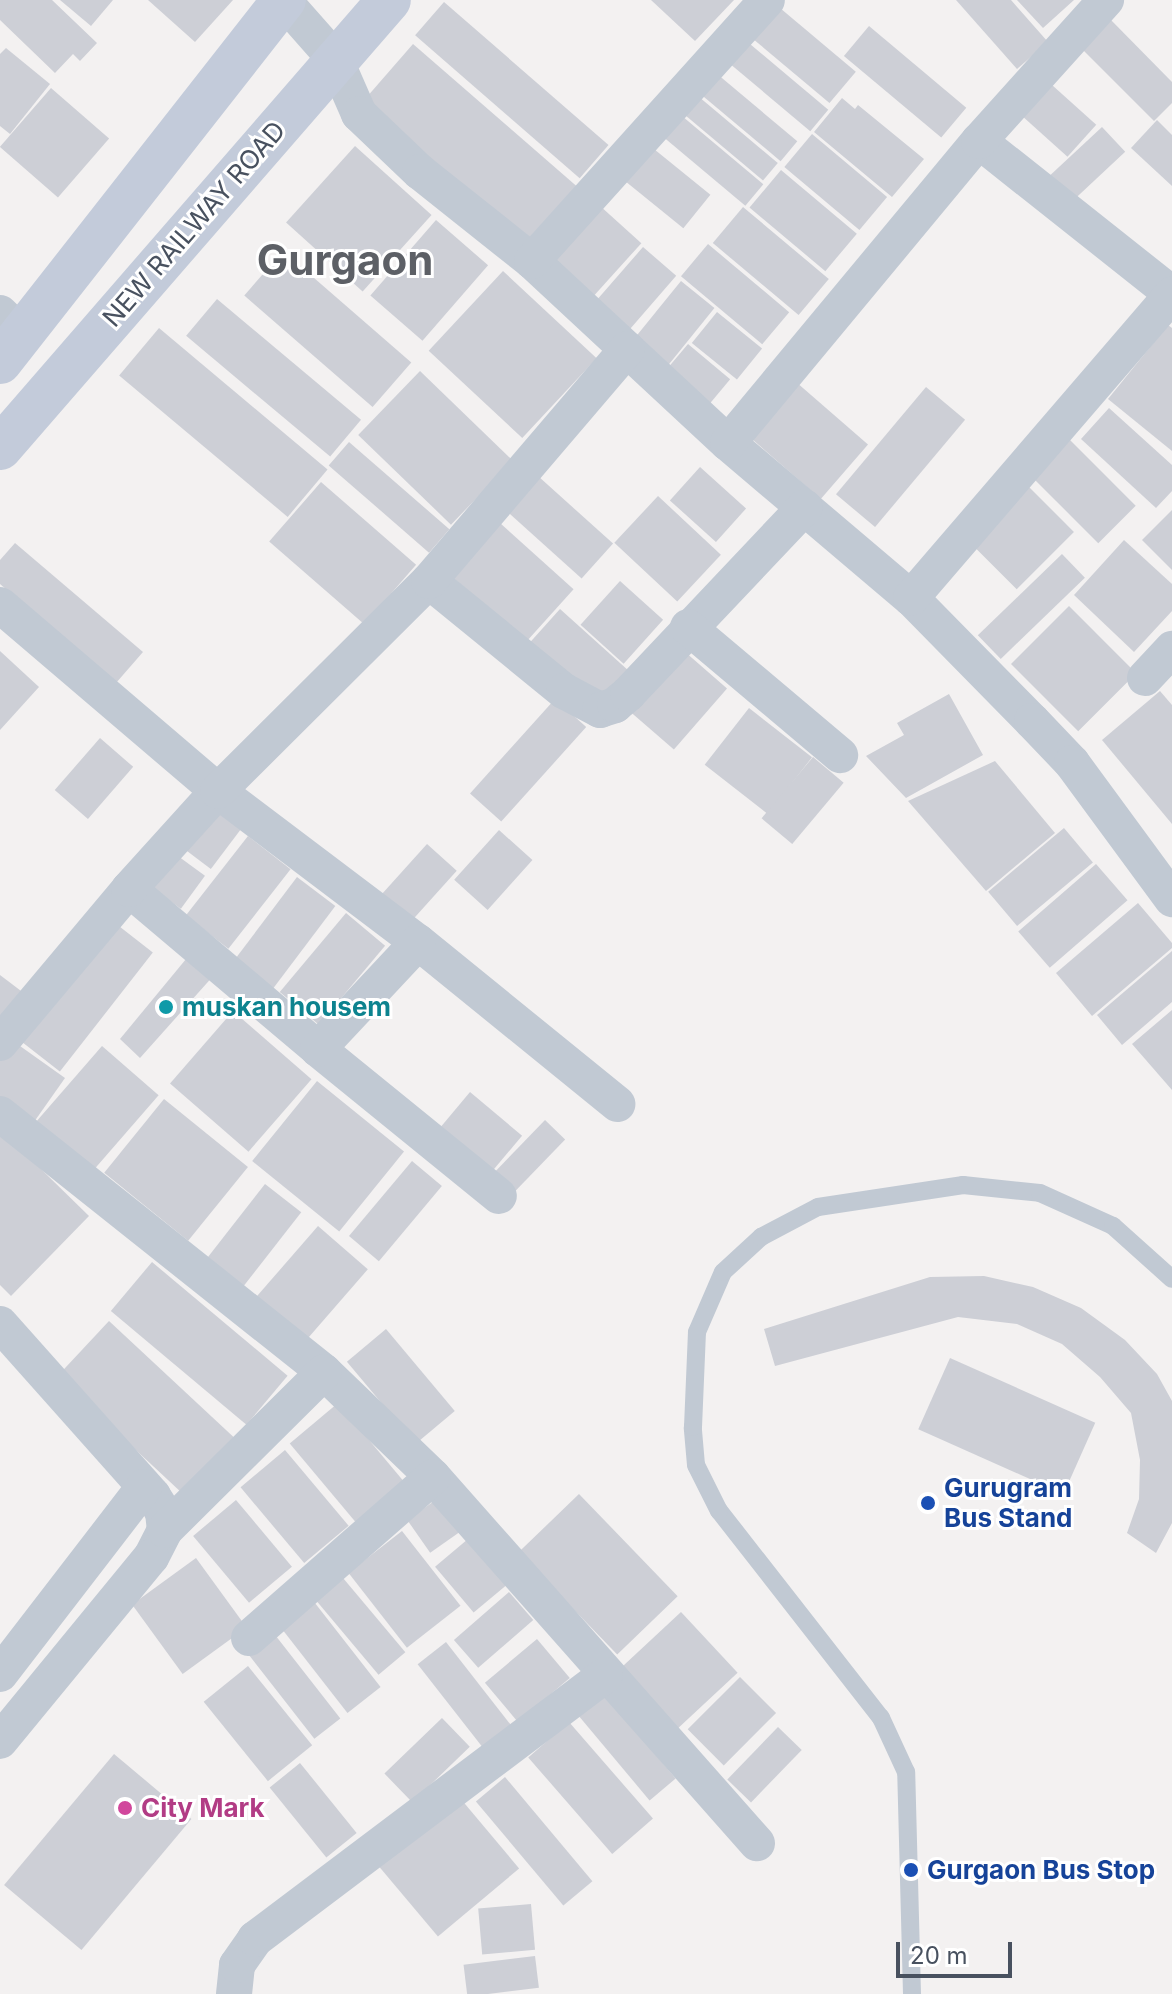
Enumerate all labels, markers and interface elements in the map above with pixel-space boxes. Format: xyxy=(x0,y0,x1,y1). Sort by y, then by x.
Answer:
street label: NEW RAILWAY ROAD xyxy=(96,115,292,333)
district label: Gurgaon xyxy=(257,235,433,285)
place label: muskan housem xyxy=(182,991,391,1023)
marker: muskan housem xyxy=(157,998,175,1016)
place label: Gurugram Bus Stand xyxy=(944,1472,1072,1534)
marker: Gurugram Bus Stand xyxy=(919,1494,937,1512)
place label: City Mark xyxy=(141,1792,265,1824)
marker: City Mark xyxy=(116,1799,134,1817)
place label: Gurgaon Bus Stop xyxy=(927,1854,1155,1886)
marker: Gurgaon Bus Stop xyxy=(902,1861,920,1879)
scale bar xyxy=(900,1926,1016,1976)
text: 20 m xyxy=(910,1941,968,1970)

